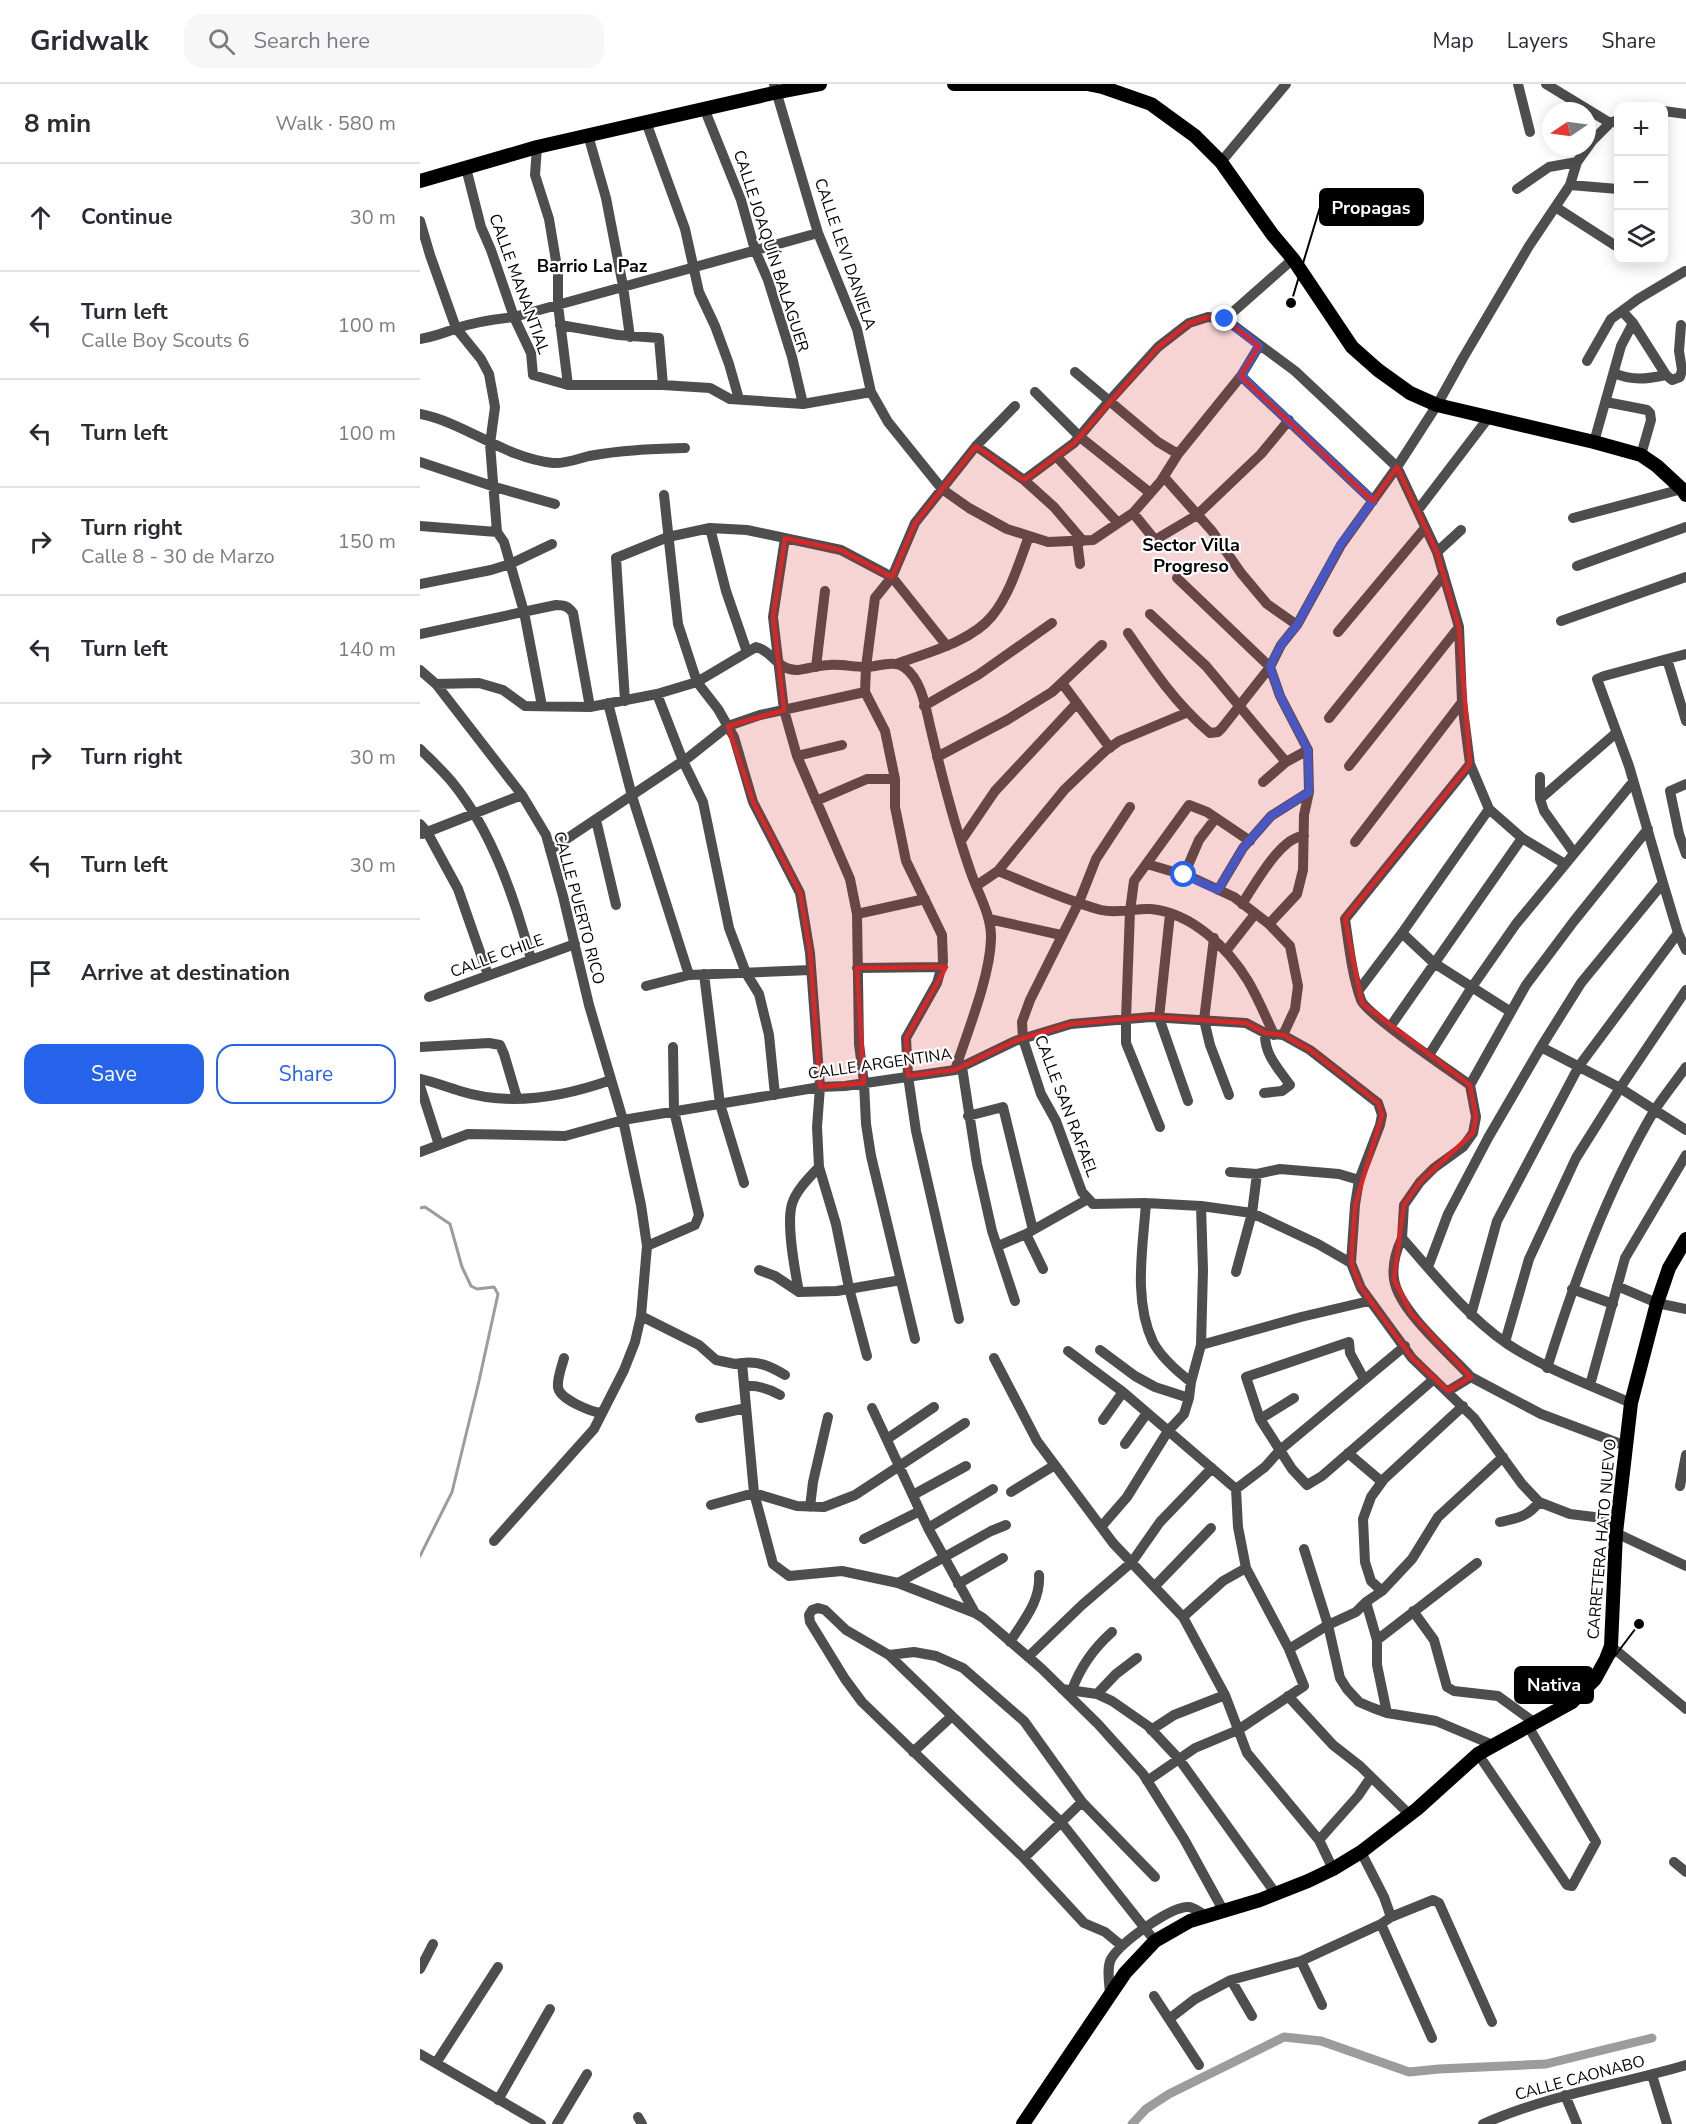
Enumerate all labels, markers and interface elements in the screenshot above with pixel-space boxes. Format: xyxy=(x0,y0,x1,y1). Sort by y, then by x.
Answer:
search box xyxy=(184,14,604,68)
text: Gridwalk xyxy=(30,22,148,60)
icon: search xyxy=(205,25,238,58)
text: Search here xyxy=(253,26,370,56)
text: Map xyxy=(1432,27,1474,55)
text: Layers xyxy=(1507,27,1568,55)
text: Share xyxy=(1601,27,1656,55)
north arrow xyxy=(1542,102,1596,156)
map controls xyxy=(1614,102,1668,264)
button: + xyxy=(1614,102,1668,156)
text: 8 min xyxy=(24,106,91,141)
text: Walk · 580 m xyxy=(276,110,396,137)
street label: CALLE JOAQUÍN BALAGUER xyxy=(728,147,814,355)
button: − xyxy=(1614,156,1668,210)
street label: CALLE LEVI DANIELA xyxy=(809,175,881,333)
callout: Propagas xyxy=(1320,189,1423,225)
text: Propagas xyxy=(1332,196,1411,220)
icon: ahead xyxy=(24,201,57,234)
text: Continue xyxy=(81,202,172,232)
text: 30 m xyxy=(350,204,396,231)
button: layers xyxy=(1614,210,1668,264)
street label: CALLE MANANTIAL xyxy=(483,211,555,357)
district label: Barrio La Paz xyxy=(537,254,648,278)
text: Turn left xyxy=(81,297,168,327)
route end xyxy=(1211,305,1237,331)
icon: left xyxy=(24,309,57,342)
text: 100 m xyxy=(338,312,396,339)
text: Calle Boy Scouts 6 xyxy=(81,327,250,354)
icon: left xyxy=(24,417,57,450)
text: Turn left xyxy=(81,418,168,448)
text: 100 m xyxy=(338,420,396,447)
text: Turn right xyxy=(81,513,182,543)
icon: right xyxy=(24,525,57,558)
text: 150 m xyxy=(338,528,396,555)
district label: Sector Villa Progreso xyxy=(1142,533,1240,578)
text: Calle 8 - 30 de Marzo xyxy=(81,543,275,570)
icon: left xyxy=(24,633,57,666)
text: Turn left xyxy=(81,634,168,664)
text: 140 m xyxy=(338,636,396,663)
icon: right xyxy=(24,741,57,774)
text: Turn right xyxy=(81,742,182,772)
text: 30 m xyxy=(350,744,396,771)
street label: CALLE PUERTO RICO xyxy=(548,829,610,987)
icon: left xyxy=(24,849,57,882)
text: Turn left xyxy=(81,850,168,880)
text: 30 m xyxy=(350,852,396,879)
route start xyxy=(1170,861,1196,887)
street label: CALLE CHILE xyxy=(447,929,547,983)
icon: arrive xyxy=(24,957,57,990)
text: Arrive at destination xyxy=(81,958,290,988)
street label: CALLE SAN RAFAEL xyxy=(1029,1032,1103,1180)
street label: CALLE ARGENTINA xyxy=(807,1043,954,1085)
button: Save xyxy=(24,1044,204,1104)
button: Share xyxy=(216,1044,396,1104)
street label: CARRETERA HATO NUEVO xyxy=(1582,1438,1622,1640)
callout: Nativa xyxy=(1515,1667,1593,1703)
text: Nativa xyxy=(1527,1673,1581,1697)
street label: CALLE CAONABO xyxy=(1513,2050,1647,2106)

